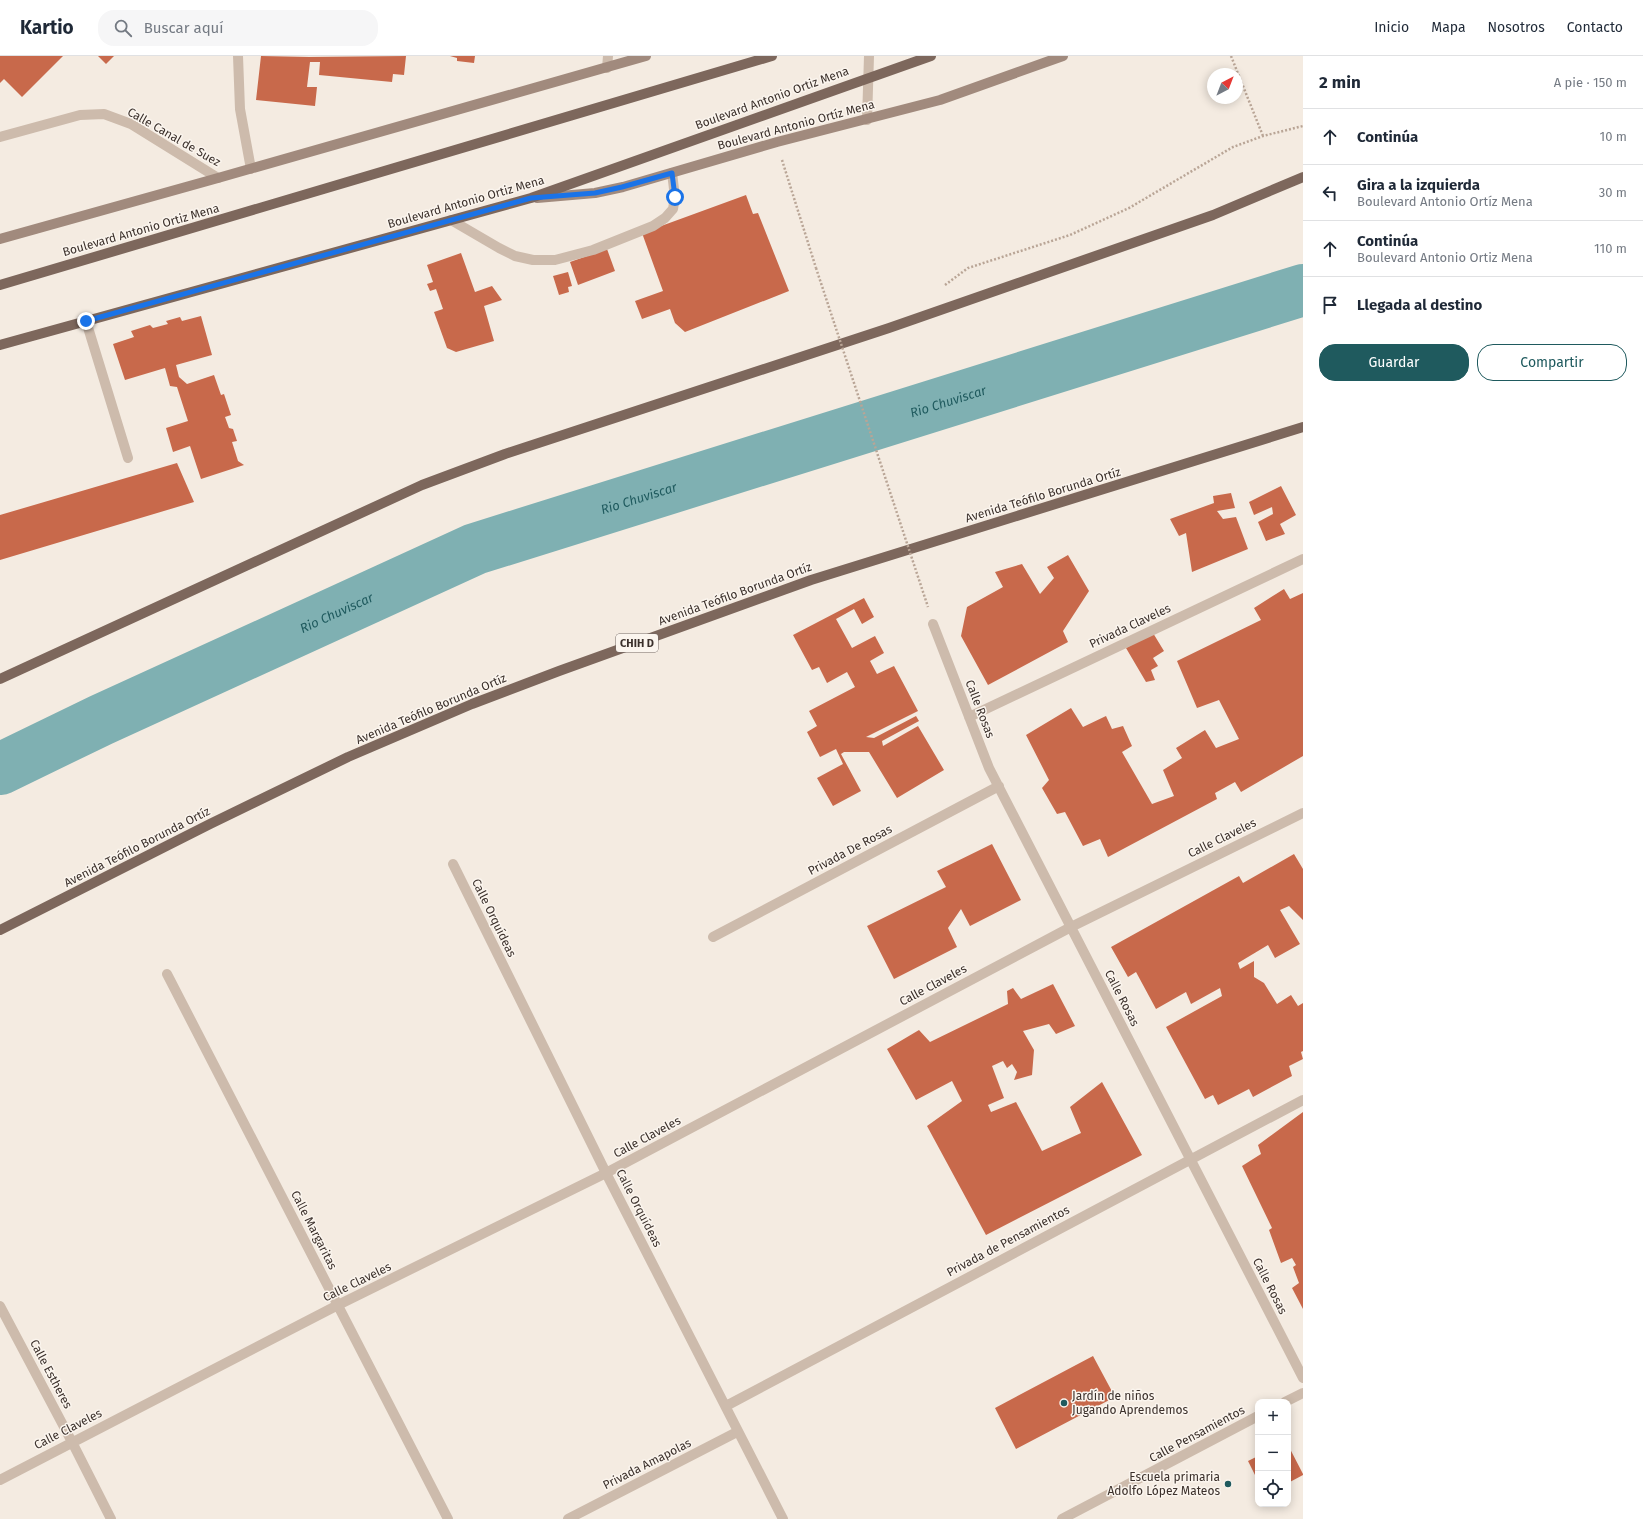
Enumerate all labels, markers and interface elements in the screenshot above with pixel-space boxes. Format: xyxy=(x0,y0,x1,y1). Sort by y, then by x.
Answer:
search box xyxy=(98,10,378,46)
text: Kartio xyxy=(20,16,74,39)
icon: search xyxy=(112,17,134,39)
text: Buscar aquí xyxy=(144,19,224,37)
text: Inicio xyxy=(1374,19,1409,36)
text: Mapa xyxy=(1431,19,1466,36)
text: Nosotros xyxy=(1488,19,1545,36)
text: Contacto xyxy=(1567,19,1623,36)
street label: Boulevard Antonio Ortiz Mena xyxy=(693,64,851,132)
north arrow xyxy=(1207,68,1243,104)
text: 2 min xyxy=(1319,72,1361,93)
text: A pie · 150 m xyxy=(1554,75,1627,90)
street label: Boulevard Antonio Ortíz Mena xyxy=(716,97,876,153)
street label: Calle Canal de Suez xyxy=(125,105,223,169)
icon: ahead xyxy=(1319,126,1341,148)
text: Continúa xyxy=(1357,128,1418,146)
text: 10 m xyxy=(1600,129,1627,144)
street label: Boulevard Antonio Ortiz Mena xyxy=(386,173,546,231)
text: Gira a la izquierda xyxy=(1357,176,1480,194)
icon: left xyxy=(1319,182,1341,204)
text: 30 m xyxy=(1599,185,1627,200)
route start xyxy=(666,188,684,206)
text: Boulevard Antonio Ortíz Mena xyxy=(1357,194,1533,209)
street label: Boulevard Antonio Ortiz Mena xyxy=(61,201,221,259)
text: Continúa xyxy=(1357,232,1418,250)
icon: ahead xyxy=(1319,238,1341,260)
text: 110 m xyxy=(1594,241,1627,256)
text: Boulevard Antonio Ortiz Mena xyxy=(1357,250,1533,265)
icon: arrive xyxy=(1319,294,1341,316)
text: Llegada al destino xyxy=(1357,296,1482,314)
route end xyxy=(77,312,95,330)
button: Guardar xyxy=(1319,344,1469,381)
button: Compartir xyxy=(1477,344,1627,381)
water label: Rio Chuviscar xyxy=(908,382,989,420)
street label: Avenida Teófilo Borunda Ortíz xyxy=(964,465,1122,525)
water label: Rio Chuviscar xyxy=(599,479,680,517)
street label: Avenida Teófilo Borunda Ortíz xyxy=(657,560,813,628)
water label: Rio Chuviscar xyxy=(298,589,376,636)
street label: Privada Claveles xyxy=(1087,601,1173,651)
road number: CHIH D xyxy=(616,634,658,652)
street label: Avenida Teófilo Borunda Ortíz xyxy=(354,671,508,747)
street label: Calle Rosas xyxy=(962,678,998,740)
street label: Avenida Teófilo Borunda Ortíz xyxy=(62,804,212,890)
street label: Calle Claveles xyxy=(1186,815,1259,861)
street label: Privada De Rosas xyxy=(806,822,895,878)
street label: Calle Orquídeas xyxy=(469,877,519,960)
street label: Calle Claveles xyxy=(897,961,969,1009)
street label: Calle Rosas xyxy=(1102,968,1142,1029)
street label: Calle Claveles xyxy=(611,1113,683,1161)
street label: Calle Orquídeas xyxy=(613,1167,665,1250)
street label: Calle Margaritas xyxy=(288,1188,340,1272)
street label: Privada de Pensamientos xyxy=(944,1202,1072,1279)
street label: Calle Rosas xyxy=(1250,1256,1290,1317)
street label: Calle Claveles xyxy=(321,1259,394,1305)
street label: Calle Estheres xyxy=(27,1337,75,1411)
place label: Jardín de niños Jugando Aprendemos xyxy=(1072,1389,1188,1417)
marker: Jardín de niños Jugando Aprendemos xyxy=(1059,1398,1069,1408)
map controls xyxy=(1255,1399,1291,1507)
button: + xyxy=(1255,1399,1291,1435)
street label: Calle Pensamientos xyxy=(1147,1403,1247,1465)
street label: Calle Claveles xyxy=(32,1406,105,1452)
button: − xyxy=(1255,1435,1291,1471)
street label: Privada Amapolas xyxy=(601,1436,694,1492)
place label: Escuela primaria Adolfo López Mateos xyxy=(1107,1470,1220,1498)
button: locate xyxy=(1255,1471,1291,1507)
marker: Escuela primaria Adolfo López Mateos xyxy=(1223,1479,1233,1489)

